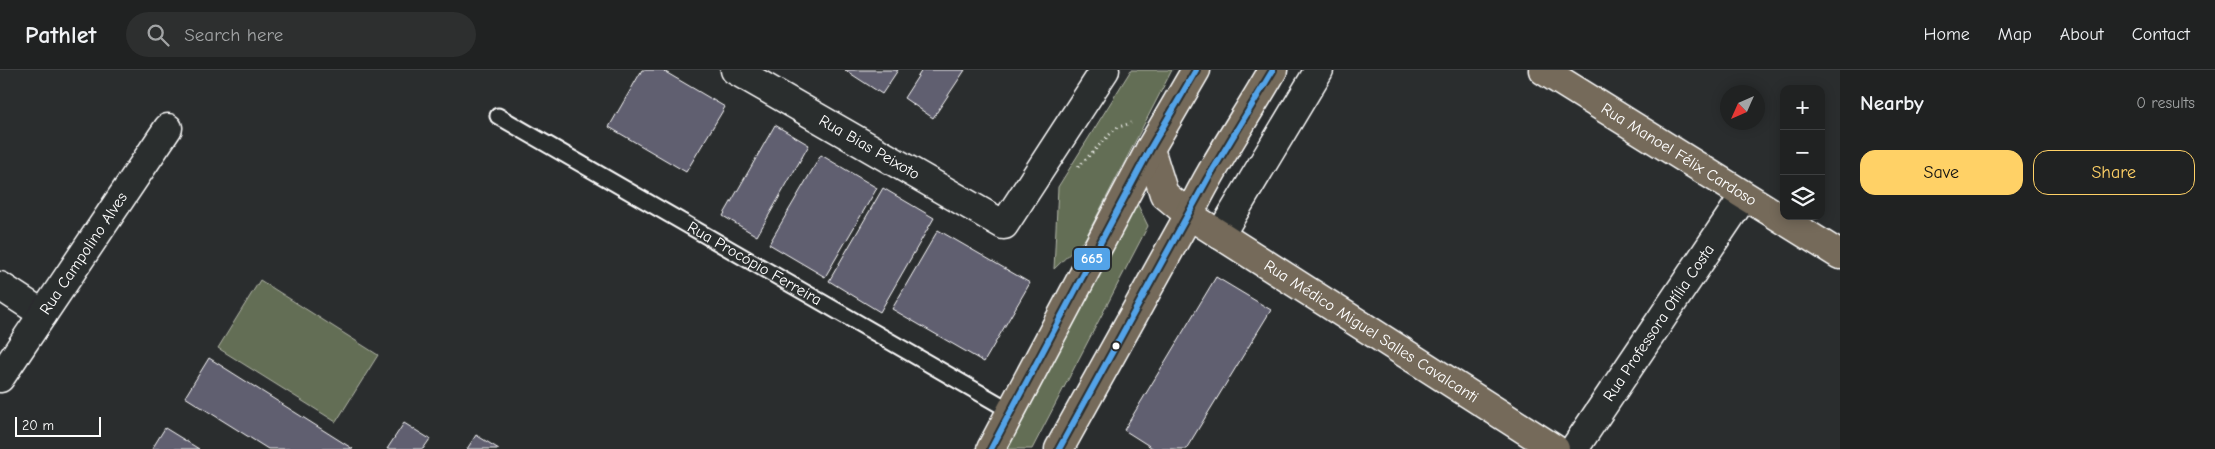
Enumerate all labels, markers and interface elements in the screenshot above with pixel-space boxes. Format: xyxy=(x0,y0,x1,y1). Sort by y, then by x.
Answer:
search box xyxy=(126,12,476,57)
text: Pathlet xyxy=(25,21,96,49)
icon: search xyxy=(144,21,172,49)
text: Search here xyxy=(184,24,283,46)
text: Home xyxy=(1923,24,1970,45)
text: Map xyxy=(1998,24,2032,45)
text: About xyxy=(2060,24,2104,45)
text: Contact xyxy=(2132,24,2190,45)
north arrow xyxy=(1720,85,1765,130)
map controls xyxy=(1780,85,1825,220)
button: + xyxy=(1780,85,1825,130)
text: Nearby xyxy=(1860,91,1924,115)
text: 0 results xyxy=(2136,94,2195,112)
street label: Rua Manoel Félix Cardoso xyxy=(1598,99,1760,210)
street label: Rua Bias Peixoto xyxy=(816,111,923,183)
button: − xyxy=(1780,130,1825,175)
button: Save xyxy=(1860,150,2023,195)
button: Share xyxy=(2033,150,2195,195)
button: layers xyxy=(1780,175,1825,220)
street label: Rua Campolino Alves xyxy=(36,189,131,318)
street label: Rua Procópio Ferreira xyxy=(684,218,825,309)
street label: Rua Professora Otília Costa xyxy=(1600,241,1718,405)
line badge: 665 xyxy=(1073,247,1111,271)
text: 665 xyxy=(1081,250,1103,267)
street label: Rua Médico Miguel Salles Cavalcanti xyxy=(1261,256,1482,407)
unlabelled marker xyxy=(1111,341,1121,351)
scale bar xyxy=(15,414,101,437)
text: 20 m xyxy=(22,417,54,434)

